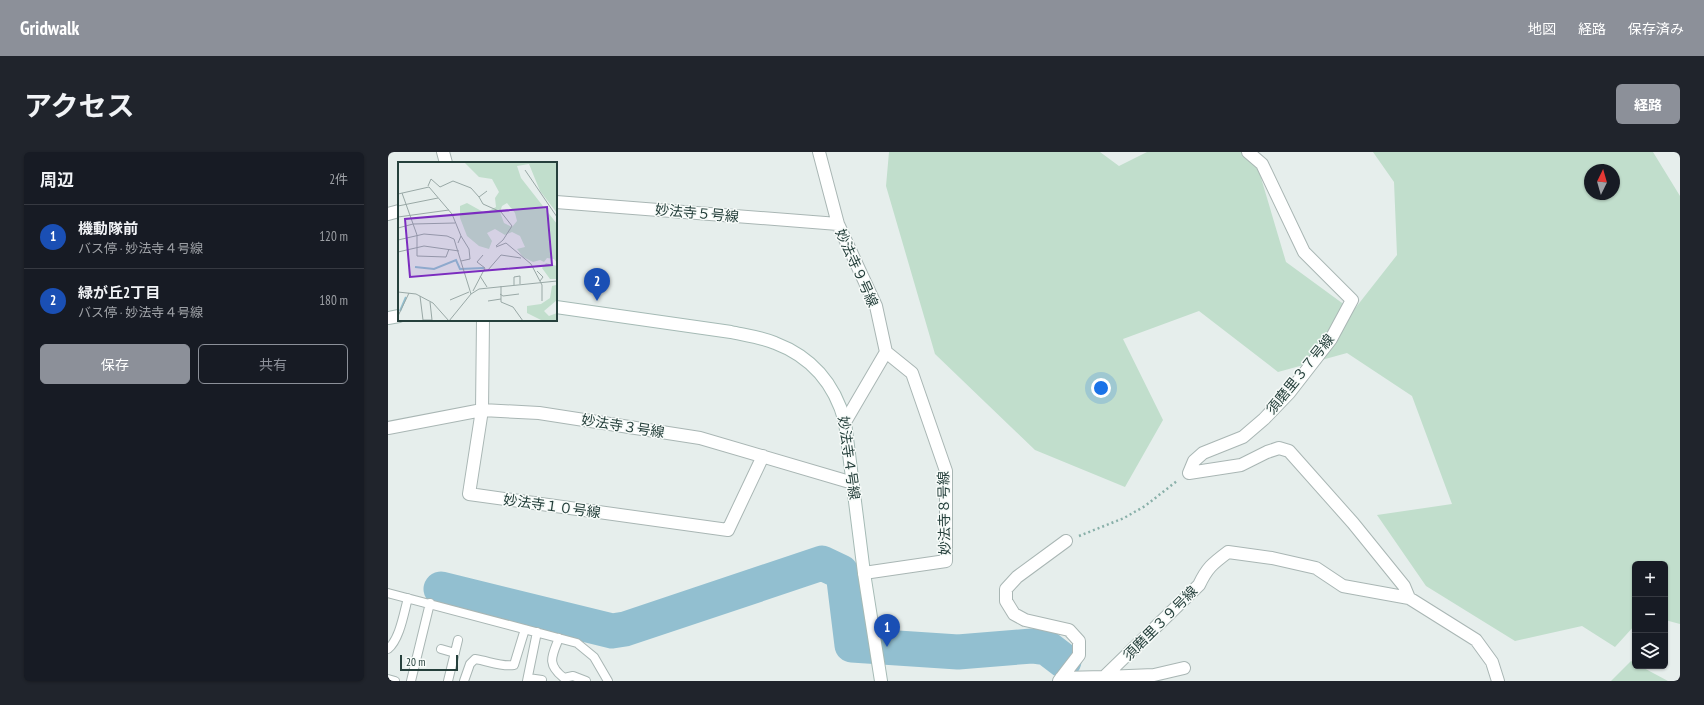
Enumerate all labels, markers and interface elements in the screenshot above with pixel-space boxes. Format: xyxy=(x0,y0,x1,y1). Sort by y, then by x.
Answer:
text: Gridwalk xyxy=(20,16,79,40)
text: 地図 xyxy=(1528,20,1556,38)
text: 経路 xyxy=(1578,20,1606,38)
text: 保存済み xyxy=(1628,20,1684,38)
button: 経路 xyxy=(1616,84,1680,124)
text: アクセス xyxy=(24,87,135,124)
inset map xyxy=(398,162,557,321)
north arrow xyxy=(1584,164,1620,200)
text: 周辺 xyxy=(40,169,74,191)
text: 2件 xyxy=(329,171,348,188)
street label: 妙法寺５号線 xyxy=(654,200,740,226)
text: 機動隊前 xyxy=(78,219,138,238)
street label: 妙法寺９号線 xyxy=(832,226,882,310)
text: 1 xyxy=(50,228,56,245)
text: 120 m xyxy=(319,228,348,245)
text: バス停 · 妙法寺４号線 xyxy=(78,240,203,257)
pin: 2 xyxy=(584,268,610,301)
text: 緑が丘2丁目 xyxy=(78,283,160,302)
text: 2 xyxy=(50,292,56,309)
text: 180 m xyxy=(319,292,348,309)
text: バス停 · 妙法寺４号線 xyxy=(78,304,203,321)
street label: 須磨里３７号線 xyxy=(1262,330,1338,418)
button: 保存 xyxy=(40,344,190,384)
button: 共有 xyxy=(198,344,348,384)
your location xyxy=(1091,378,1111,398)
street label: 妙法寺３号線 xyxy=(580,411,666,441)
street label: 妙法寺４号線 xyxy=(834,415,864,501)
street label: 妙法寺８号線 xyxy=(934,471,954,555)
street label: 妙法寺１０号線 xyxy=(502,490,602,522)
map controls xyxy=(1632,561,1668,669)
button: + xyxy=(1632,561,1668,597)
street label: 須磨里３９号線 xyxy=(1119,582,1201,664)
button: − xyxy=(1632,597,1668,633)
pin: 1 xyxy=(874,614,900,647)
button: layers xyxy=(1632,633,1668,669)
scale bar xyxy=(400,653,458,672)
text: 20 m xyxy=(406,655,425,669)

